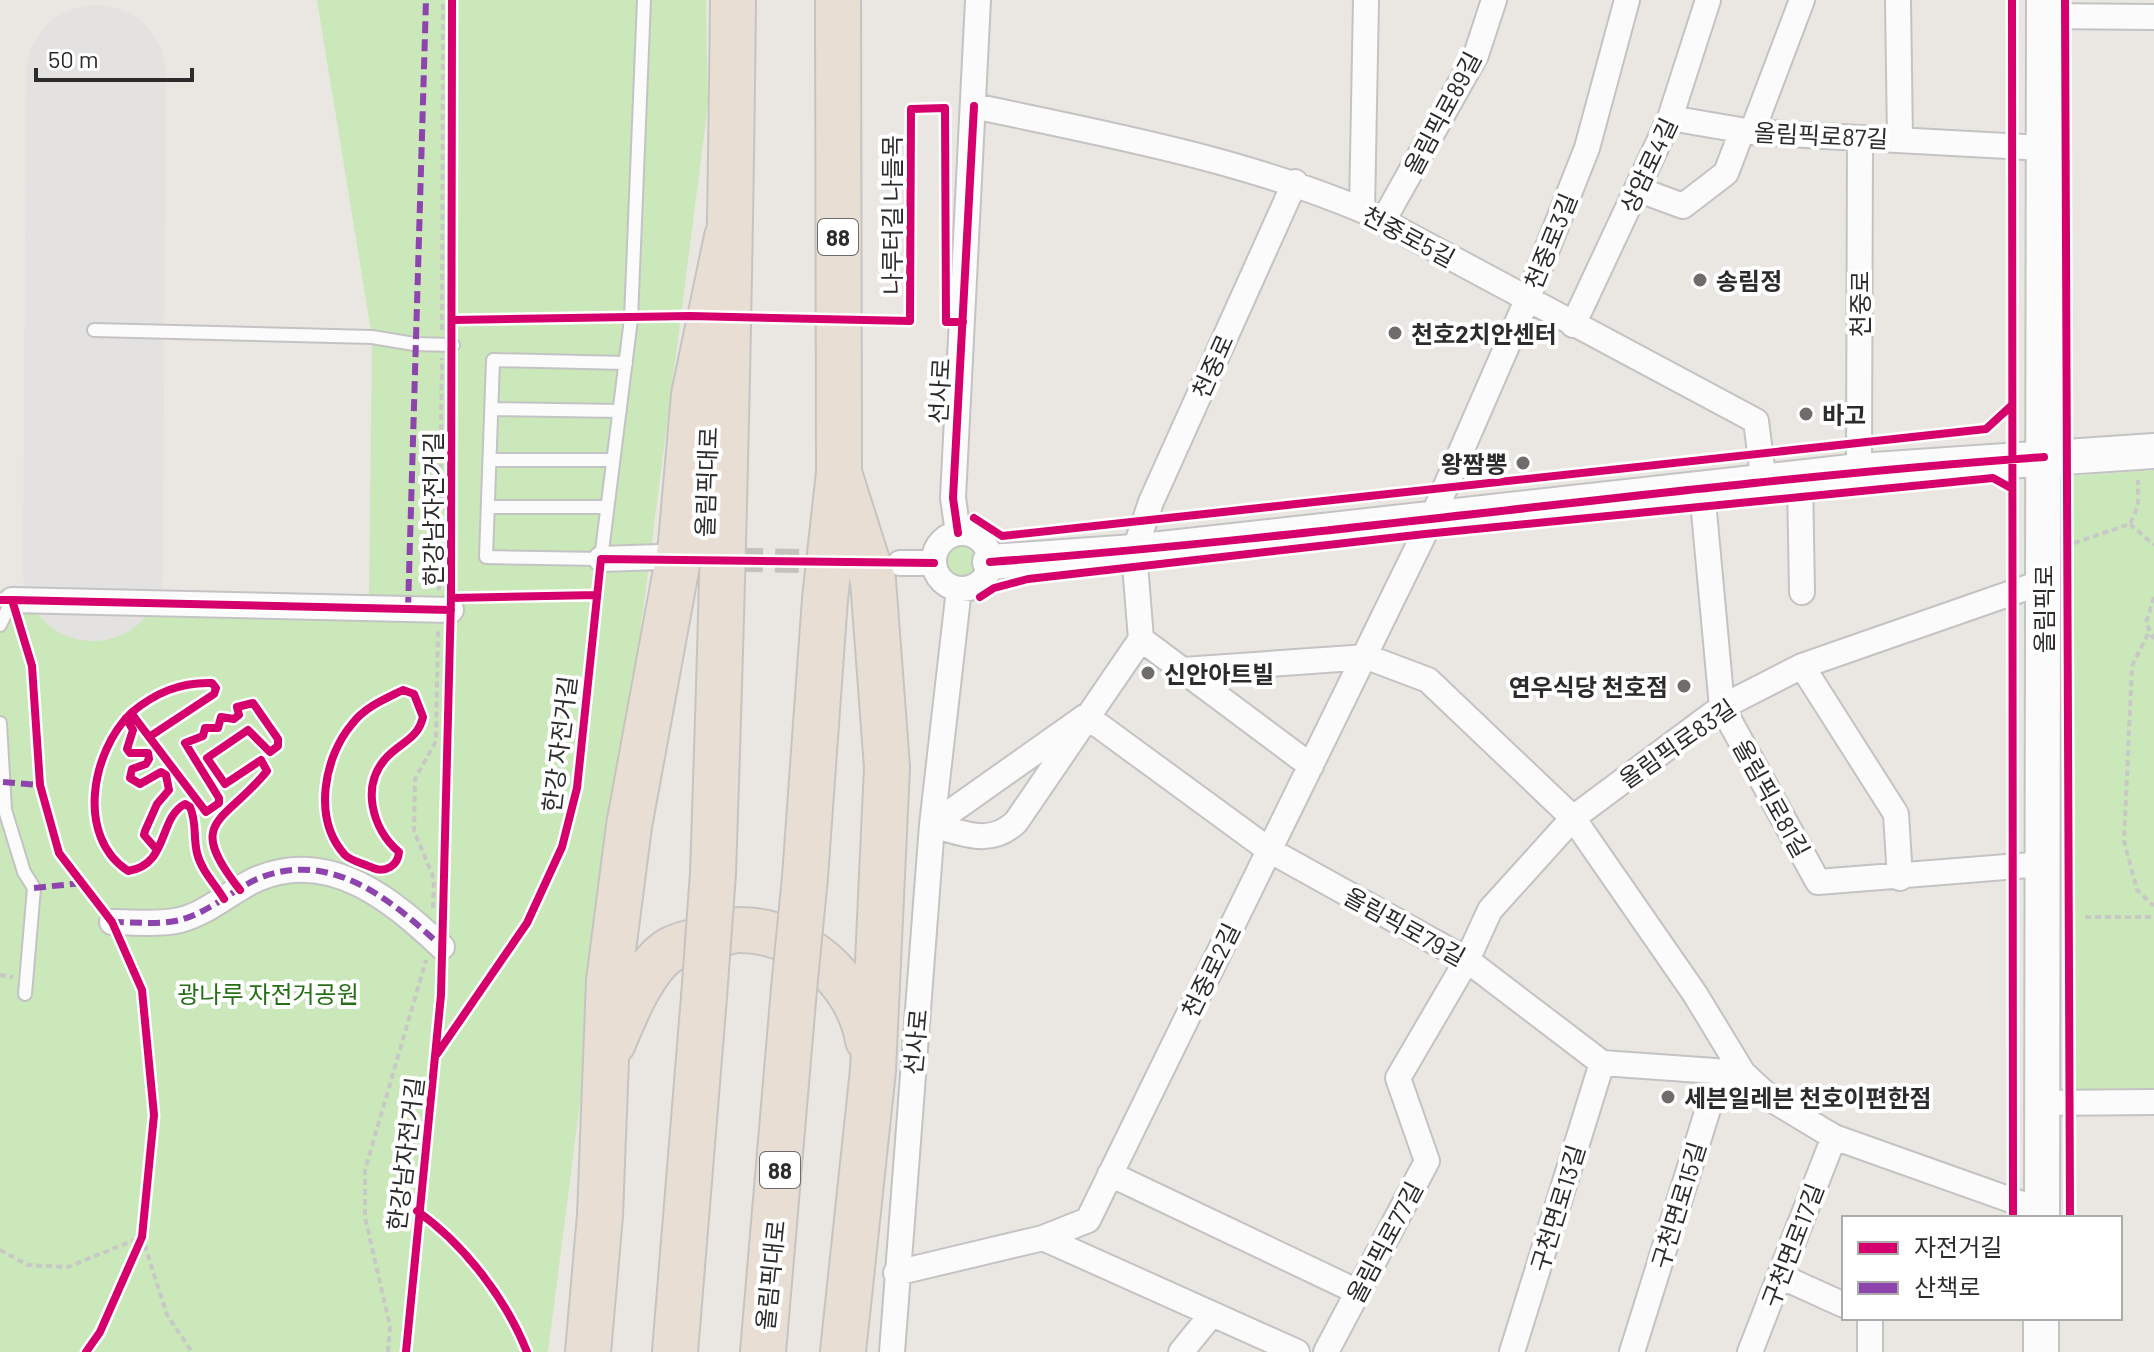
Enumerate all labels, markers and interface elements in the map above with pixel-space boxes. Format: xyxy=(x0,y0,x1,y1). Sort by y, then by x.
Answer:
scale bar xyxy=(36,32,192,82)
text: 50 m xyxy=(48,44,99,73)
street label: 올림픽로89길 xyxy=(1397,46,1487,180)
street label: 상암로4길 xyxy=(1613,113,1683,217)
street label: 올림픽로87길 xyxy=(1753,117,1889,153)
street label: 나루터길 나들목 xyxy=(877,135,906,295)
street label: 천중로3길 xyxy=(1518,189,1582,293)
street label: 천중로5길 xyxy=(1358,200,1460,272)
road number: 88 xyxy=(818,219,858,255)
place label: 송림정 xyxy=(1716,266,1782,295)
marker: 송림정 xyxy=(1691,271,1709,289)
street label: 천중로 xyxy=(1845,271,1874,337)
place label: 천호2치안센터 xyxy=(1411,319,1557,348)
marker: 천호2치안센터 xyxy=(1386,324,1404,342)
street label: 천중로 xyxy=(1185,330,1239,402)
street label: 선사로 xyxy=(923,357,955,425)
place label: 바고 xyxy=(1822,400,1866,429)
marker: 바고 xyxy=(1797,405,1815,423)
street label: 올림픽대로 xyxy=(690,426,722,538)
street label: 한강남자전거길 xyxy=(418,432,447,586)
place label: 왕짬뽕 xyxy=(1441,449,1507,478)
marker: 왕짬뽕 xyxy=(1514,454,1532,472)
street label: 올림픽로 xyxy=(2029,565,2058,653)
place label: 신안아트빌 xyxy=(1164,659,1274,688)
marker: 신안아트빌 xyxy=(1139,664,1157,682)
place label: 연우식당 천호점 xyxy=(1509,672,1668,701)
street label: 한강 자전거길 xyxy=(536,674,582,814)
marker: 연우식당 천호점 xyxy=(1675,677,1693,695)
street label: 올림픽로83길 xyxy=(1613,692,1741,794)
street label: 올림픽로81길 xyxy=(1728,734,1816,862)
street label: 올림픽로79길 xyxy=(1339,881,1471,971)
street label: 천중로2길 xyxy=(1175,918,1245,1022)
park label: 광나루 자전거공원 xyxy=(177,979,359,1008)
street label: 선사로 xyxy=(898,1008,932,1076)
street label: 한강남자전거길 xyxy=(381,1076,429,1232)
place label: 세븐일레븐 천호이편한점 xyxy=(1684,1083,1932,1112)
marker: 세븐일레븐 천호이편한점 xyxy=(1659,1088,1677,1106)
street label: 구천면로15길 xyxy=(1645,1138,1711,1272)
street label: 구천면로13길 xyxy=(1524,1141,1590,1275)
road number: 88 xyxy=(760,1152,800,1188)
street label: 올림픽로77길 xyxy=(1340,1176,1428,1308)
street label: 구천면로17길 xyxy=(1755,1179,1829,1311)
legend xyxy=(1842,1216,2122,1320)
street label: 올림픽대로 xyxy=(750,1219,790,1331)
text: 자전거길 xyxy=(1914,1232,2002,1261)
text: 산책로 xyxy=(1914,1272,1980,1301)

